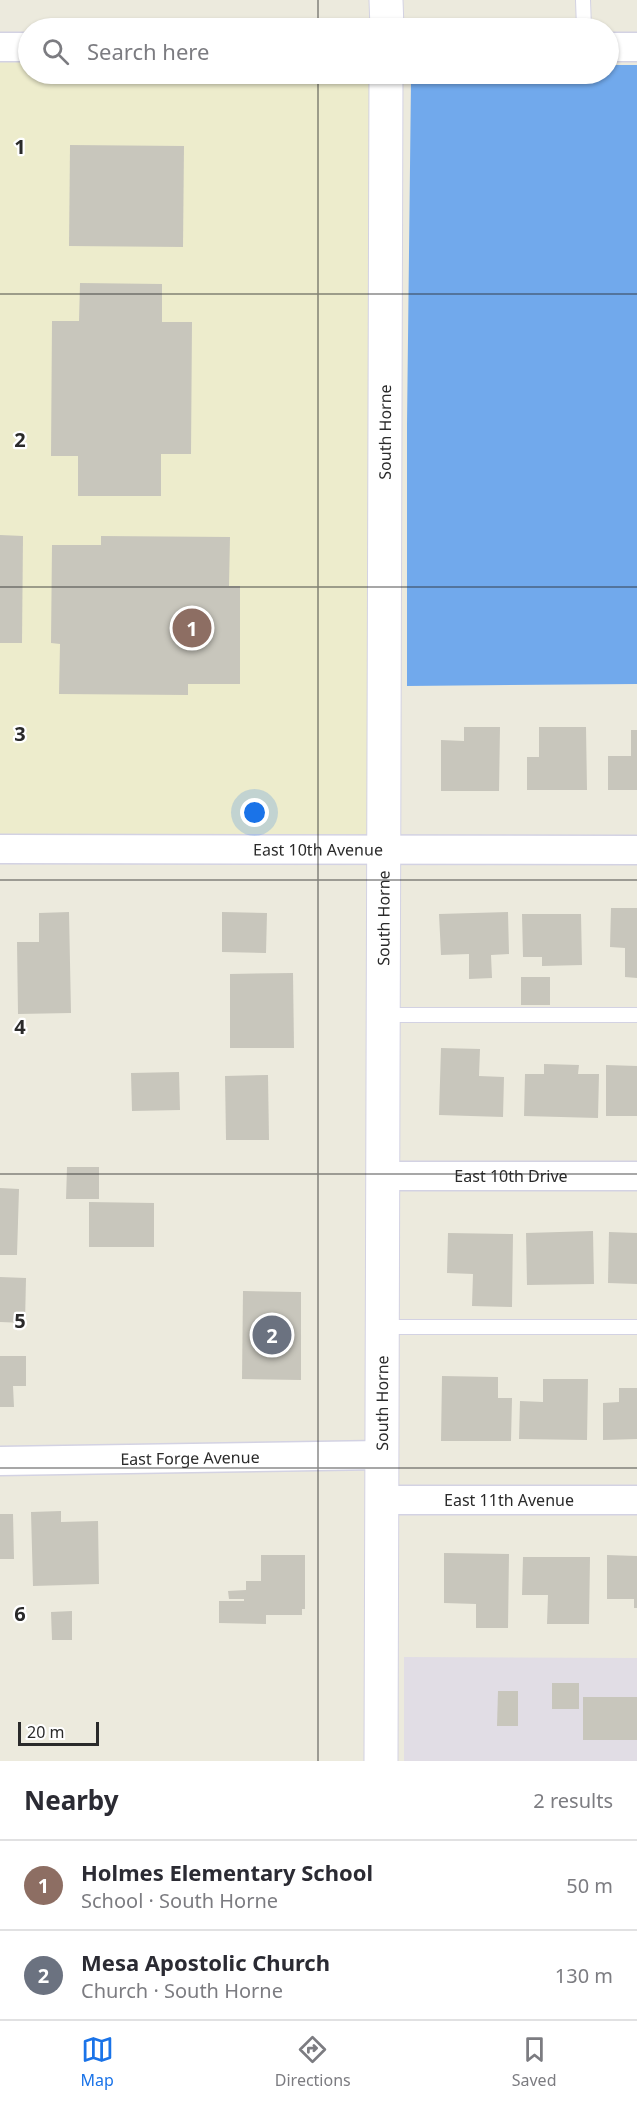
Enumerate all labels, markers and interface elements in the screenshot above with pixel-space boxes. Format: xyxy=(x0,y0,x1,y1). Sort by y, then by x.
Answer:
search box xyxy=(18,18,619,84)
icon: search xyxy=(39,35,72,68)
text: Search here xyxy=(87,36,209,66)
text: 1 xyxy=(14,133,26,160)
street label: South Horne xyxy=(374,384,396,480)
text: 2 xyxy=(14,426,26,453)
pin: 1 xyxy=(172,606,212,650)
text: 3 xyxy=(14,720,26,747)
your location xyxy=(240,798,269,827)
street label: East 10th Avenue xyxy=(253,838,383,861)
street label: South Horne xyxy=(372,870,395,966)
text: 4 xyxy=(14,1013,26,1040)
street label: East 10th Drive xyxy=(454,1165,568,1187)
text: 5 xyxy=(14,1307,26,1334)
pin: 2 xyxy=(252,1312,292,1358)
street label: South Horne xyxy=(371,1355,393,1451)
street label: East Forge Avenue xyxy=(120,1446,260,1470)
street label: East 11th Avenue xyxy=(444,1489,574,1511)
text: 6 xyxy=(14,1600,26,1627)
scale bar xyxy=(18,1719,99,1746)
text: 20 m xyxy=(27,1721,64,1743)
text: Nearby xyxy=(24,1782,119,1818)
text: 2 results xyxy=(533,1787,613,1814)
text: Holmes Elementary School xyxy=(81,1857,373,1887)
text: 1 xyxy=(38,1872,49,1899)
text: 50 m xyxy=(566,1872,613,1899)
text: School · South Horne xyxy=(81,1887,278,1914)
text: Mesa Apostolic Church xyxy=(81,1947,330,1977)
text: 2 xyxy=(38,1962,49,1989)
text: 130 m xyxy=(555,1962,613,1989)
text: Church · South Horne xyxy=(81,1977,283,2004)
tab: Map xyxy=(80,2033,114,2091)
tab: Directions xyxy=(275,2033,351,2091)
tab: Saved xyxy=(512,2033,556,2091)

